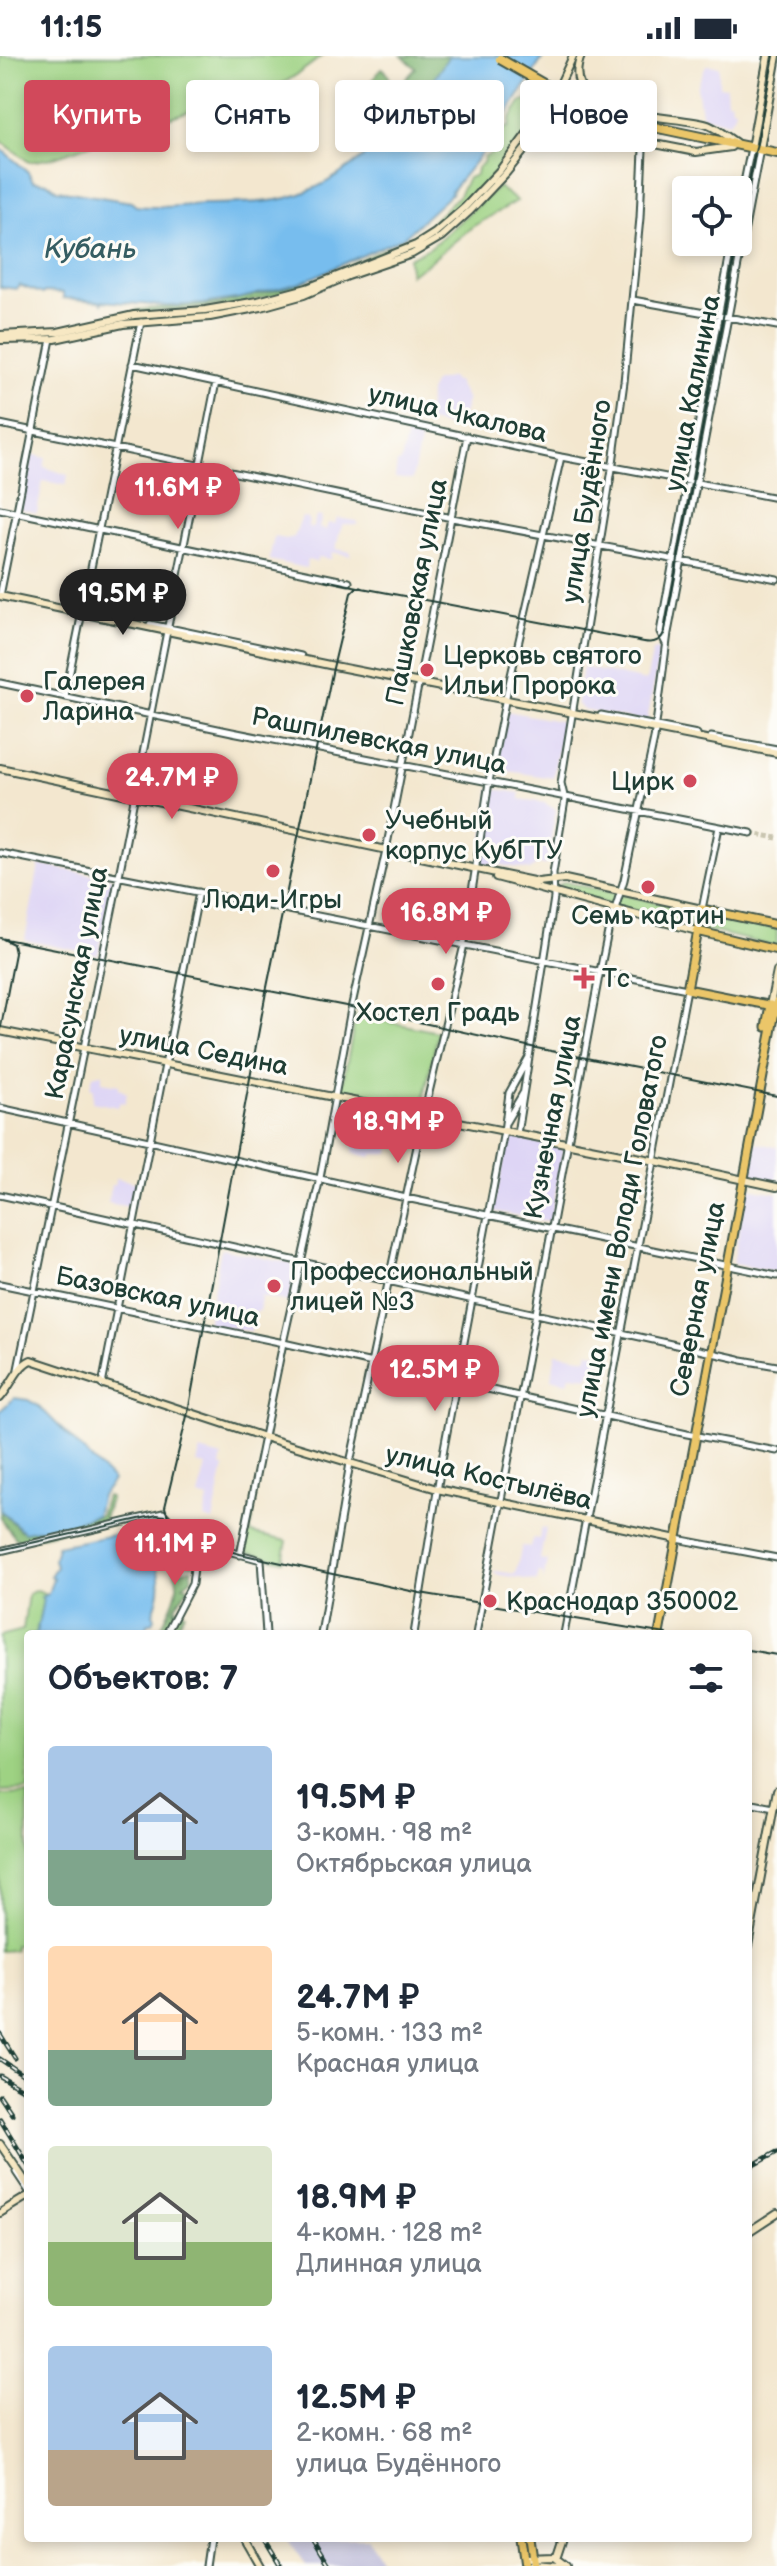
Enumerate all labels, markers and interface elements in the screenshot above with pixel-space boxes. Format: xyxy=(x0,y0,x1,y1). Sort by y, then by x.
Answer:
text: 11:15 xyxy=(40,10,102,46)
chip: Купить xyxy=(24,80,170,152)
chip: Снять xyxy=(186,80,319,152)
chip: Фильтры xyxy=(335,80,504,152)
chip: Новое xyxy=(520,80,657,152)
map controls xyxy=(672,176,752,256)
button: locate xyxy=(672,176,752,256)
water label: Кубань xyxy=(44,233,136,266)
street label: улица Калинина xyxy=(659,292,728,494)
street label: улица Чкалова xyxy=(365,379,550,450)
street label: улица Будённого xyxy=(556,397,619,605)
pin: 11.6M ₽ xyxy=(104,463,252,531)
text: 11.6M ₽ xyxy=(134,473,222,504)
street label: Пашковская улица xyxy=(380,476,455,708)
pin: 19.5M ₽ xyxy=(49,569,197,637)
text: 19.5M ₽ xyxy=(77,579,169,610)
place label: Церковь святого Ильи Пророка xyxy=(443,641,642,702)
marker: Церковь святого Ильи Пророка xyxy=(418,661,436,679)
place label: Галерея Ларина xyxy=(42,667,146,728)
marker: Галерея Ларина xyxy=(18,687,36,705)
street label: Рашпилевская улица xyxy=(249,702,509,781)
pin: 24.7M ₽ xyxy=(98,753,246,821)
text: 24.7M ₽ xyxy=(125,763,219,794)
place label: Цирк xyxy=(611,767,674,798)
marker: Цирк xyxy=(681,772,699,790)
place label: Учебный корпус КубГТУ xyxy=(385,806,563,867)
marker: Учебный корпус КубГТУ xyxy=(360,826,378,844)
marker: Люди-Игры xyxy=(264,862,282,880)
street label: Карасунская улица xyxy=(40,864,115,1102)
marker: Семь картин xyxy=(639,878,657,896)
place label: Люди-Игры xyxy=(203,885,342,916)
pin: 16.8M ₽ xyxy=(372,888,520,956)
text: 16.8M ₽ xyxy=(400,898,492,929)
place label: Семь картин xyxy=(571,901,725,932)
place label: Тс xyxy=(602,964,630,995)
marker: Тс xyxy=(573,967,595,989)
marker: Хостел Градь xyxy=(429,975,447,993)
place label: Хостел Градь xyxy=(356,998,520,1029)
street label: Кузнечная улица xyxy=(518,1013,588,1222)
street label: улица Седина xyxy=(117,1020,291,1083)
street label: улица имени Володи Головатого xyxy=(570,1032,675,1420)
pin: 18.9M ₽ xyxy=(324,1097,472,1165)
text: 18.9M ₽ xyxy=(352,1107,444,1138)
street label: Северная улица xyxy=(664,1199,733,1400)
place label: Профессиональный лицей №3 xyxy=(290,1257,534,1318)
street label: Базовская улица xyxy=(53,1261,263,1334)
marker: Профессиональный лицей №3 xyxy=(265,1277,283,1295)
pin: 12.5M ₽ xyxy=(361,1345,509,1413)
text: 12.5M ₽ xyxy=(389,1355,481,1386)
street label: улица Костылёва xyxy=(382,1440,595,1517)
pin: 11.1M ₽ xyxy=(101,1519,249,1587)
text: 11.1M ₽ xyxy=(133,1529,217,1560)
place label: Краснодар 350002 xyxy=(506,1587,739,1618)
marker: Краснодар 350002 xyxy=(481,1592,499,1610)
icon: filters xyxy=(684,1656,728,1700)
text: Объектов: 7 xyxy=(48,1658,238,1699)
text: 19.5M ₽ xyxy=(296,1777,416,1818)
icon: home xyxy=(112,1778,208,1874)
text: 3-комн. · 98 m² xyxy=(296,1818,472,1849)
text: Октябрьская улица xyxy=(296,1849,532,1880)
text: 24.7M ₽ xyxy=(296,1977,420,2018)
icon: home xyxy=(112,1978,208,2074)
text: 5-комн. · 133 m² xyxy=(296,2018,483,2049)
text: Красная улица xyxy=(296,2049,479,2080)
text: 18.9M ₽ xyxy=(296,2177,416,2218)
icon: home xyxy=(112,2178,208,2274)
text: 4-комн. · 128 m² xyxy=(296,2218,483,2249)
text: Длинная улица xyxy=(296,2249,482,2280)
text: 12.5M ₽ xyxy=(296,2377,416,2418)
icon: home xyxy=(112,2378,208,2474)
text: 2-комн. · 68 m² xyxy=(296,2418,473,2449)
text: улица Будённого xyxy=(296,2449,501,2480)

